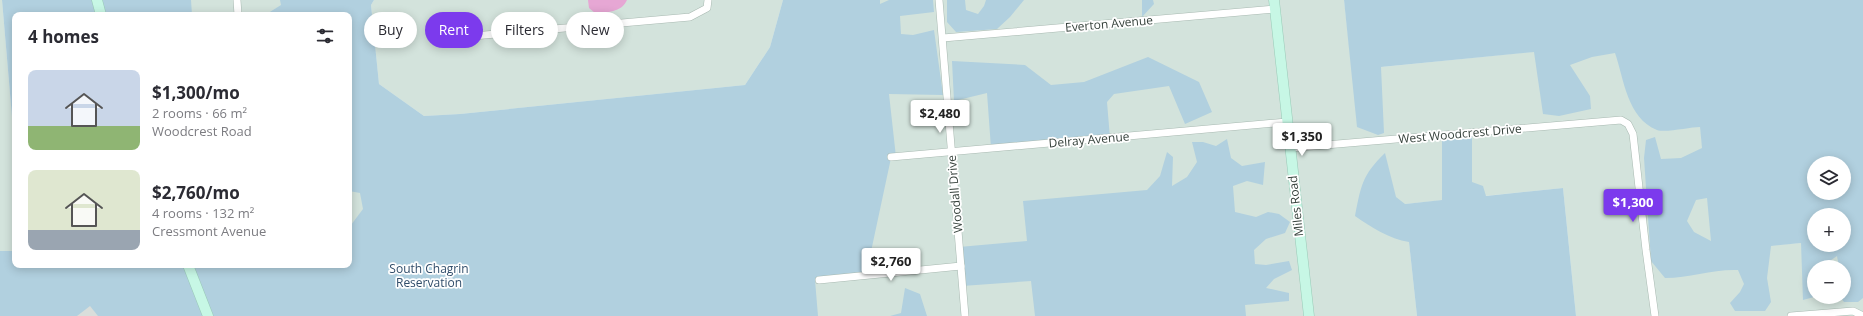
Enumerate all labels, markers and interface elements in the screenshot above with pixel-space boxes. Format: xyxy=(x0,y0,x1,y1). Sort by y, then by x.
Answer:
street label: Everton Avenue xyxy=(1064,11,1154,36)
chip: Buy xyxy=(364,12,417,48)
chip: Rent xyxy=(425,12,483,48)
chip: Filters xyxy=(491,12,558,48)
chip: New xyxy=(566,12,624,48)
text: 4 homes xyxy=(28,25,99,48)
icon: filters xyxy=(314,25,336,47)
text: $1,300/mo xyxy=(152,81,240,104)
icon: home xyxy=(60,86,108,134)
pin: $2,480 xyxy=(907,100,973,134)
text: 2 rooms · 66 m² xyxy=(152,104,247,122)
text: $2,480 xyxy=(920,104,960,122)
street label: West Woodcrest Drive xyxy=(1398,120,1523,147)
text: Woodcrest Road xyxy=(152,122,252,140)
pin: $1,350 xyxy=(1269,123,1335,157)
street label: Delray Avenue xyxy=(1048,127,1130,151)
text: $1,350 xyxy=(1282,127,1322,145)
street label: Woodall Drive xyxy=(943,154,966,234)
map controls xyxy=(1807,156,1851,304)
button: layers xyxy=(1807,156,1851,200)
street label: Miles Road xyxy=(1284,175,1307,237)
text: $2,760/mo xyxy=(152,181,240,204)
icon: home xyxy=(60,186,108,234)
pin: $1,300 xyxy=(1600,189,1666,223)
text: $1,300 xyxy=(1613,193,1653,211)
text: 4 rooms · 132 m² xyxy=(152,204,254,222)
button: + xyxy=(1807,208,1851,252)
text: Cressmont Avenue xyxy=(152,222,266,240)
pin: $2,760 xyxy=(858,248,924,282)
text: $2,760 xyxy=(871,252,911,270)
park label: South Chagrin Reservation xyxy=(389,260,469,291)
button: − xyxy=(1807,260,1851,304)

